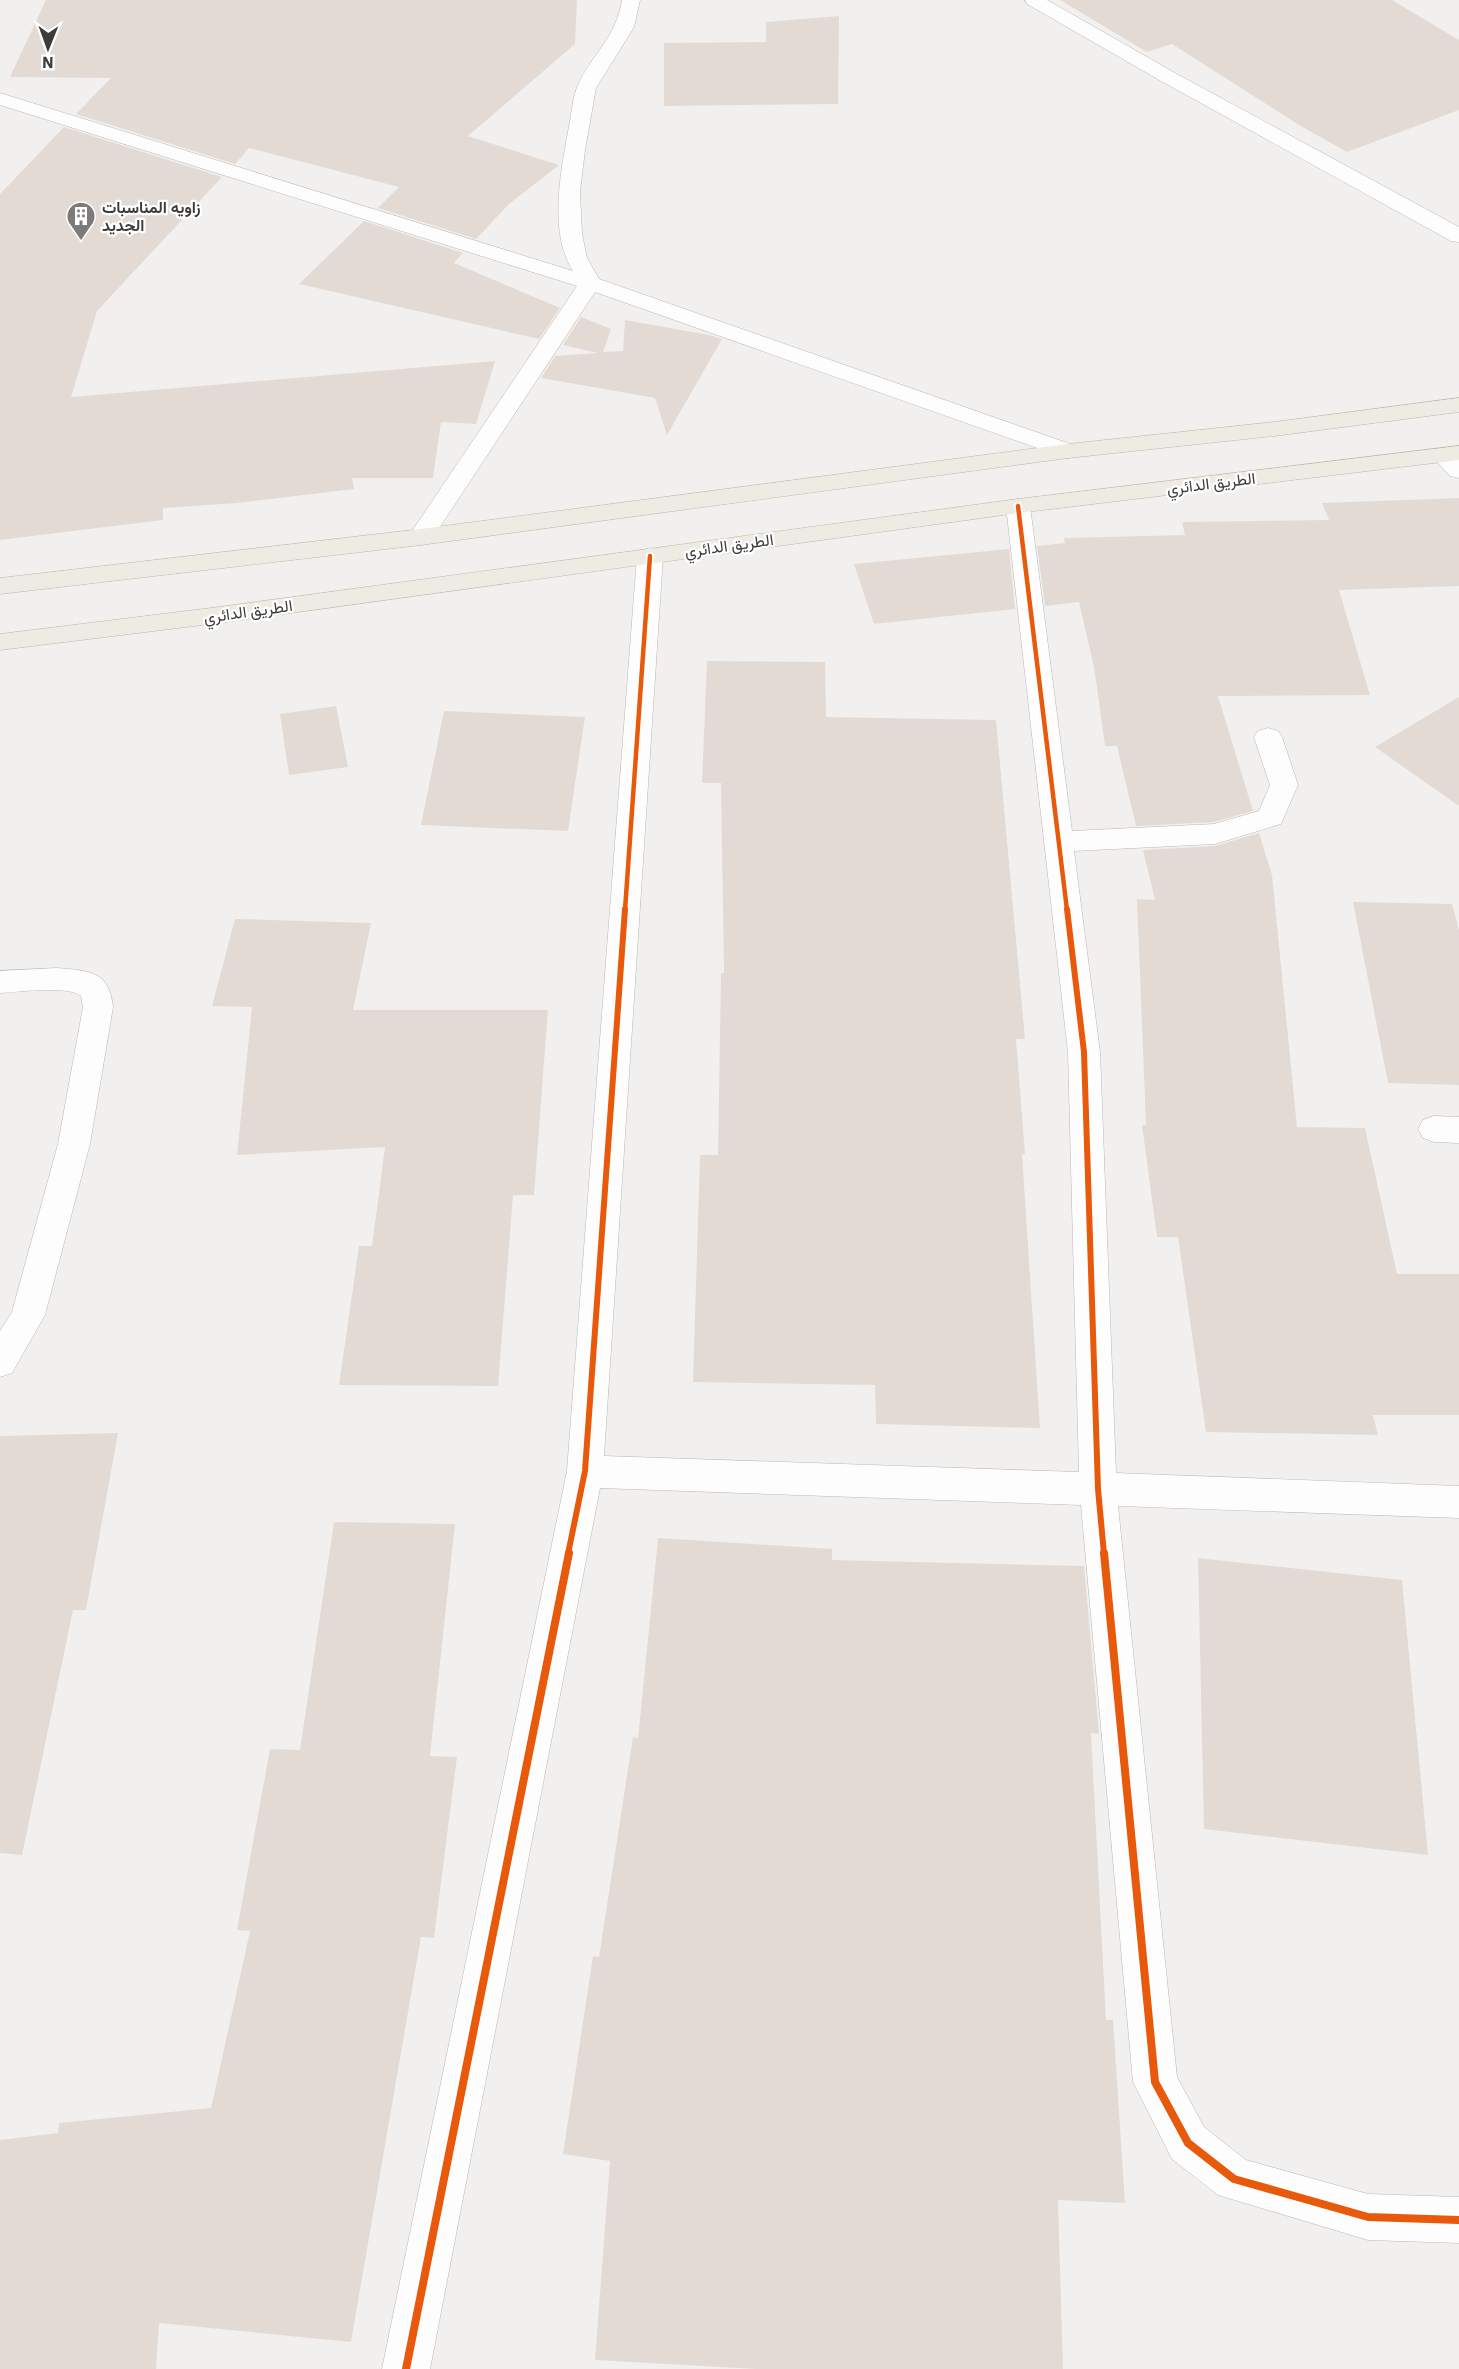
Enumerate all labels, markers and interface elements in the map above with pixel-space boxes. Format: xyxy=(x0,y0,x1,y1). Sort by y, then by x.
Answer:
north arrow xyxy=(18,18,78,78)
text: N xyxy=(42,53,54,73)
place label: زاويه المناسبات الجديد xyxy=(102,197,201,235)
building icon: زاويه المناسبات الجديد xyxy=(65,200,97,242)
street label: الطريق الدائري xyxy=(1165,468,1257,502)
street label: الطريق الدائري xyxy=(683,529,775,565)
street label: الطريق الدائري xyxy=(202,595,294,631)

